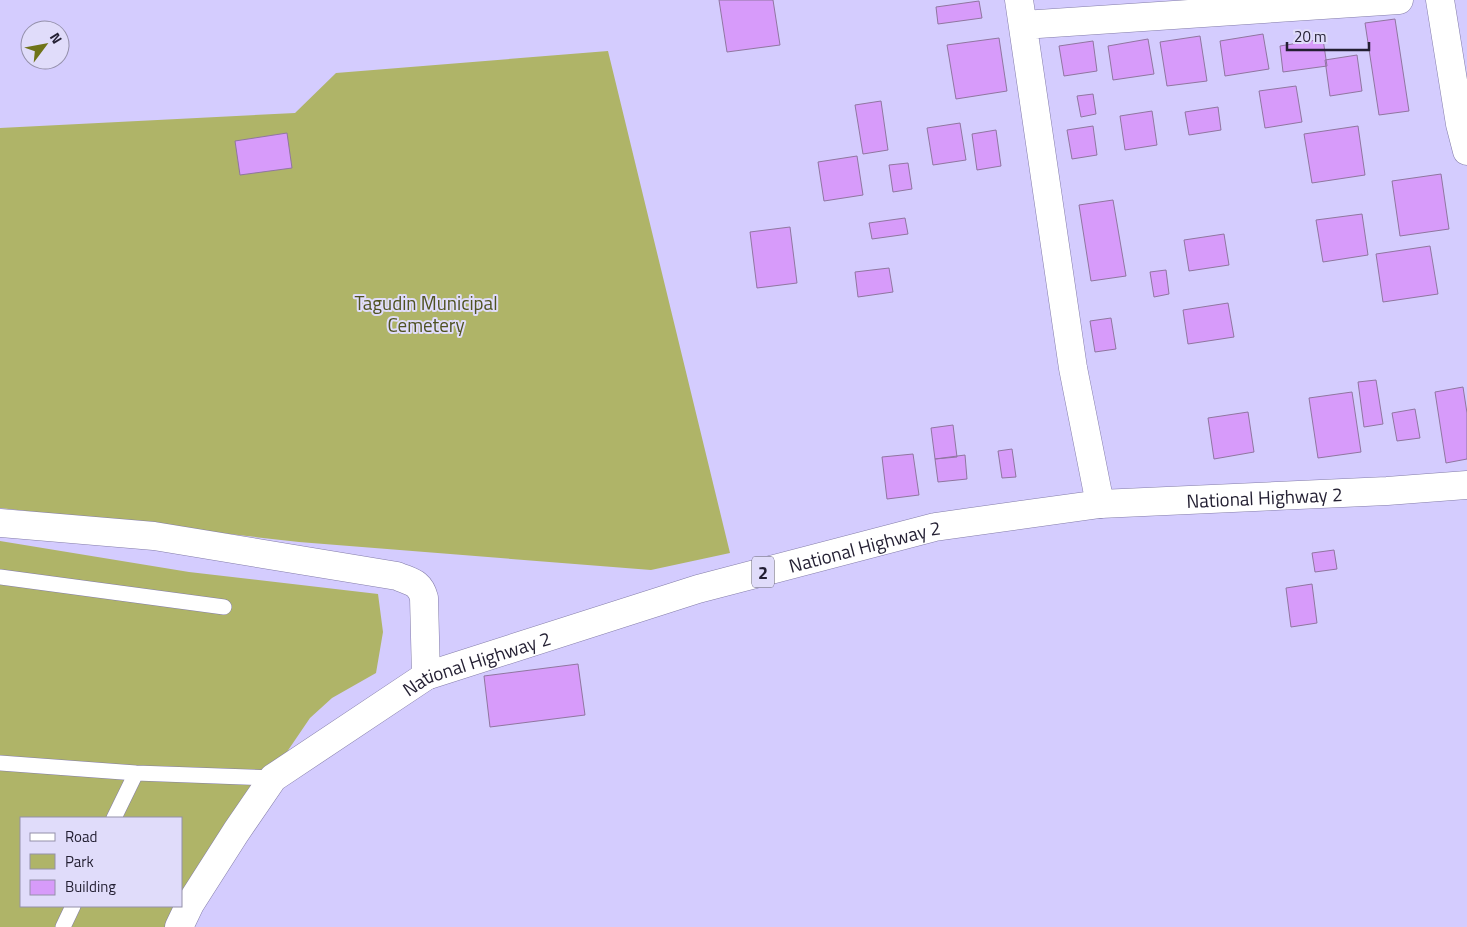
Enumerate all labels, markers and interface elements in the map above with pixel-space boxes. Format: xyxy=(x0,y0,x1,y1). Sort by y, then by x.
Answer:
north arrow xyxy=(20,20,70,70)
scale bar xyxy=(1287,20,1370,52)
text: 20 m xyxy=(1294,25,1327,48)
text: N xyxy=(45,28,68,48)
park label: Tagudin Municipal Cemetery xyxy=(354,288,498,339)
street label: National Highway 2 xyxy=(1186,479,1343,515)
street label: National Highway 2 xyxy=(785,512,942,579)
road number: 2 xyxy=(752,556,774,588)
street label: National Highway 2 xyxy=(396,623,554,703)
legend xyxy=(20,817,182,907)
text: Road xyxy=(65,825,97,848)
text: Park xyxy=(65,850,94,873)
text: Building xyxy=(65,875,116,898)

